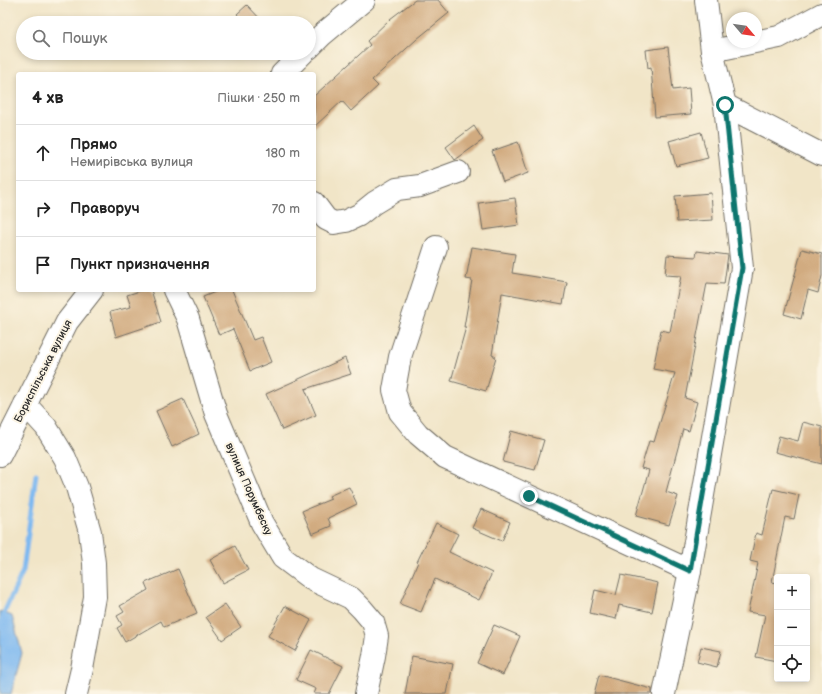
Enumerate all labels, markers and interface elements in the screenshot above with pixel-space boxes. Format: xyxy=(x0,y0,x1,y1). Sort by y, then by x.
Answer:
north arrow xyxy=(726,12,762,48)
search box xyxy=(16,16,316,60)
icon: search xyxy=(30,27,52,49)
text: Пошук xyxy=(62,29,108,48)
text: 4 хв xyxy=(32,88,64,108)
text: Пішки · 250 m xyxy=(217,90,300,106)
route start xyxy=(716,96,734,114)
text: Прямо xyxy=(70,135,117,154)
icon: ahead xyxy=(32,142,54,164)
text: 180 m xyxy=(265,145,300,161)
text: Немирівська вулиця xyxy=(70,154,193,170)
icon: right xyxy=(32,198,54,220)
text: Праворуч xyxy=(70,199,140,218)
text: 70 m xyxy=(272,201,300,217)
icon: arrive xyxy=(32,254,54,276)
text: Пункт призначення xyxy=(70,255,210,274)
street label: Бориспільська вулиця xyxy=(11,317,75,425)
street label: вулиця Порумбеску xyxy=(223,441,275,537)
route end xyxy=(520,487,538,505)
map controls xyxy=(774,574,810,682)
button: + xyxy=(774,574,810,610)
button: − xyxy=(774,610,810,646)
button: locate xyxy=(774,646,810,682)

